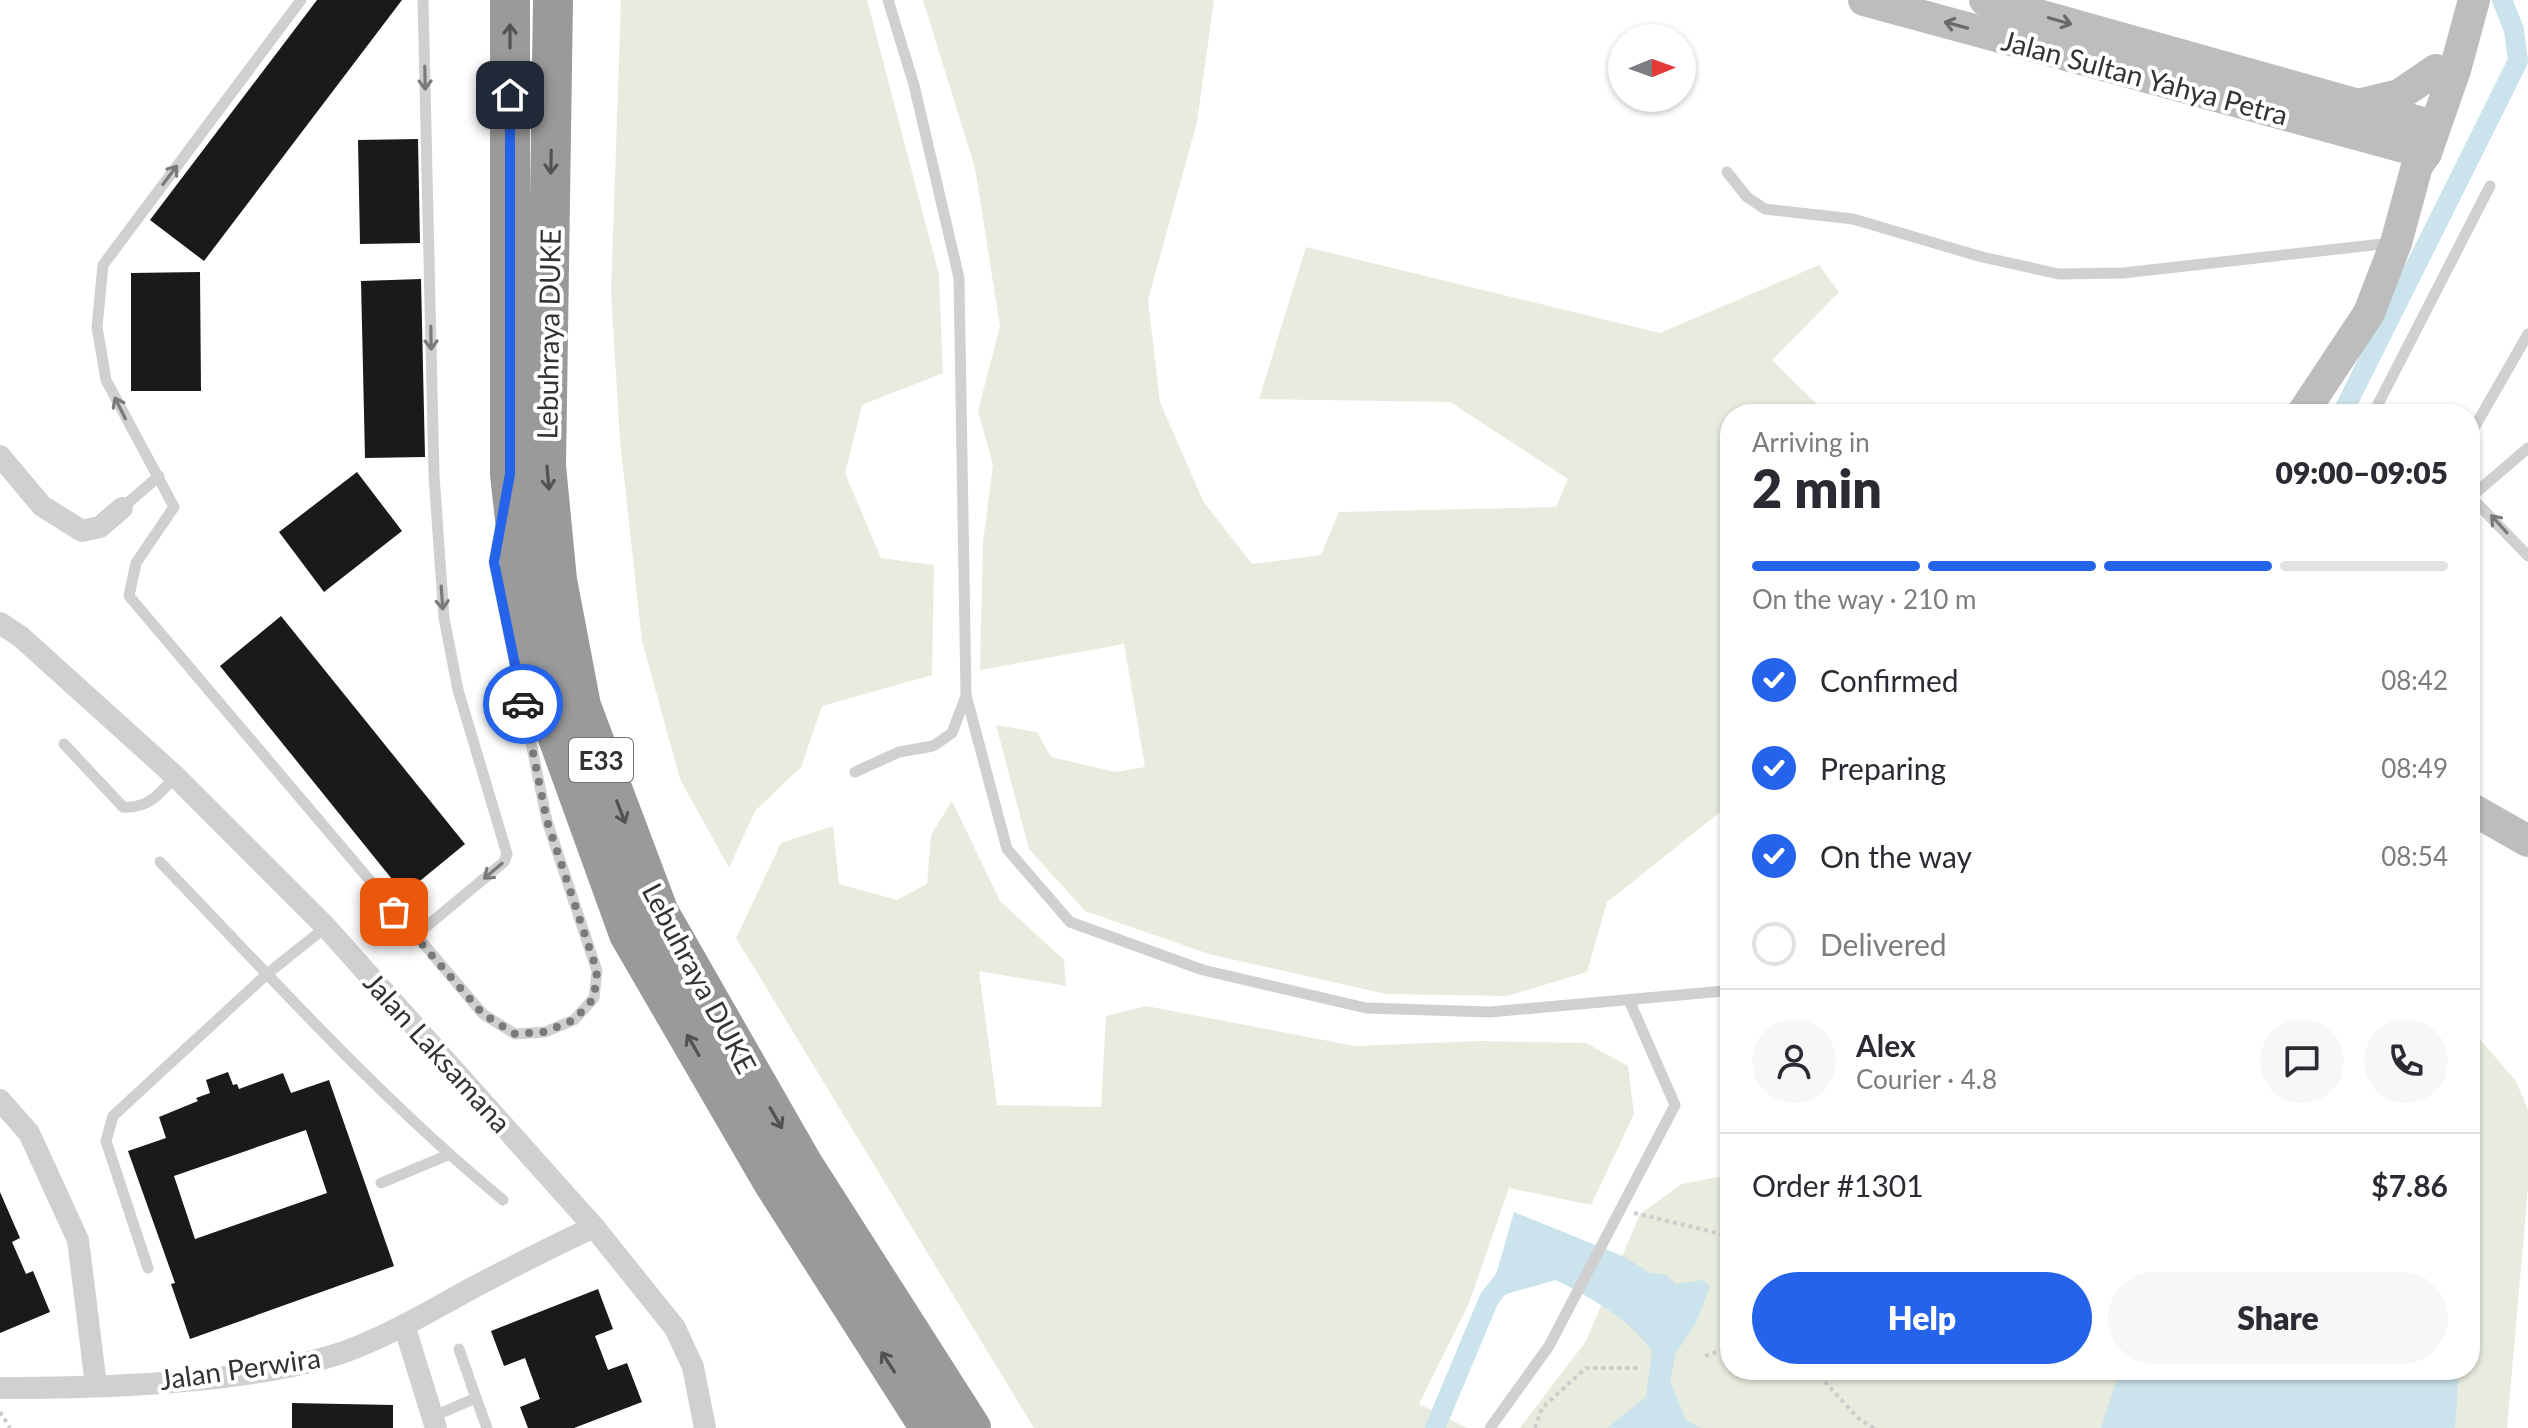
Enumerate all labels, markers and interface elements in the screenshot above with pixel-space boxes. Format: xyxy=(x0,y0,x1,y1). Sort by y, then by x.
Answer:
one-way arrow xyxy=(2046,14,2072,29)
one-way arrow xyxy=(1944,17,1970,32)
street label: Jalan Sultan Yahya Petra xyxy=(1998,22,2292,132)
one-way arrow xyxy=(502,23,518,50)
north arrow xyxy=(1608,24,1696,112)
map controls xyxy=(1608,24,1696,112)
pin xyxy=(476,61,544,129)
one-way arrow xyxy=(417,64,433,91)
icon: home xyxy=(488,73,532,117)
one-way arrow xyxy=(543,148,558,175)
one-way arrow xyxy=(162,165,179,186)
street label: Lebuhraya DUKE xyxy=(529,228,567,440)
one-way arrow xyxy=(423,324,438,351)
one-way arrow xyxy=(112,397,127,421)
text: Arriving in xyxy=(1752,426,1870,458)
text: 09:00–09:05 xyxy=(2275,454,2448,490)
text: 2 min xyxy=(1752,457,1882,519)
one-way arrow xyxy=(540,464,555,491)
one-way arrow xyxy=(2491,515,2509,535)
text: On the way · 210 m xyxy=(1752,583,1976,615)
one-way arrow xyxy=(435,584,450,611)
icon: check xyxy=(1752,658,1796,702)
text: Confirmed xyxy=(1820,662,1959,698)
courier xyxy=(483,664,563,744)
text: 08:42 xyxy=(2381,664,2448,696)
icon: car xyxy=(501,682,545,726)
road number: E33 xyxy=(569,738,633,782)
icon: check xyxy=(1752,746,1796,790)
text: Preparing xyxy=(1820,750,1946,786)
text: 08:49 xyxy=(2381,752,2448,784)
one-way arrow xyxy=(615,799,629,824)
icon: check xyxy=(1752,834,1796,878)
text: On the way xyxy=(1820,838,1972,874)
text: 08:54 xyxy=(2381,840,2448,872)
one-way arrow xyxy=(483,862,504,880)
street label: Lebuhraya DUKE xyxy=(636,877,764,1079)
pin xyxy=(360,878,428,946)
icon: bag xyxy=(372,890,416,934)
text: Delivered xyxy=(1820,926,1947,962)
street label: Jalan Laksamana xyxy=(357,965,519,1139)
button: person xyxy=(1752,1019,1836,1103)
button: chat xyxy=(2260,1019,2344,1103)
button: phone xyxy=(2364,1019,2448,1103)
text: Alex xyxy=(1856,1027,1916,1063)
one-way arrow xyxy=(685,1034,701,1057)
text: Courier · 4.8 xyxy=(1856,1063,1997,1095)
one-way arrow xyxy=(768,1106,784,1129)
text: Order #1301 xyxy=(1752,1167,1924,1203)
text: $7.86 xyxy=(2371,1167,2448,1203)
button: Help xyxy=(1752,1272,2092,1364)
button: Share xyxy=(2108,1272,2448,1364)
street label: Jalan Perwira xyxy=(157,1340,323,1396)
one-way arrow xyxy=(879,1351,895,1374)

